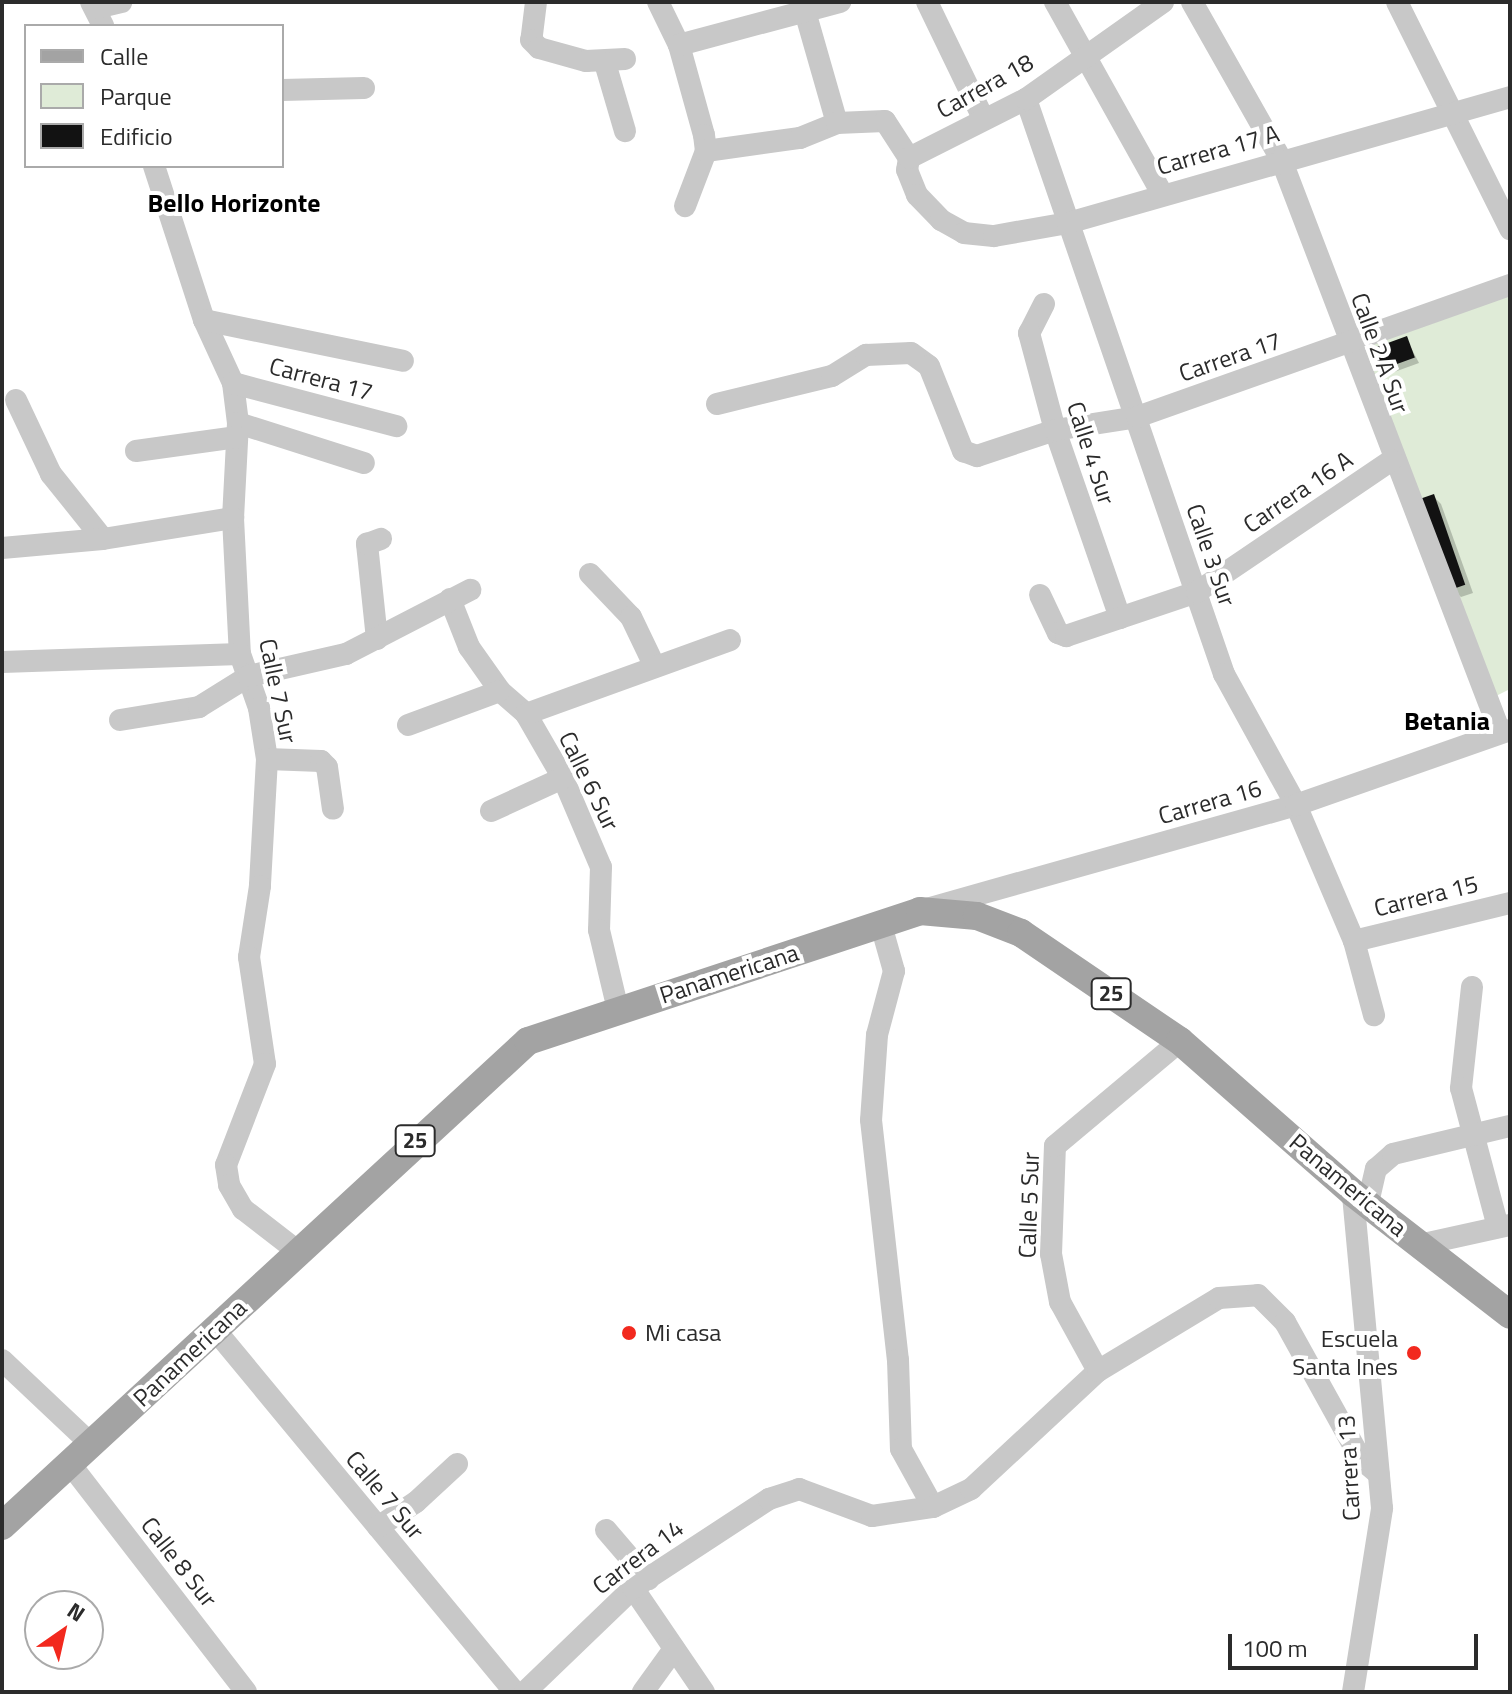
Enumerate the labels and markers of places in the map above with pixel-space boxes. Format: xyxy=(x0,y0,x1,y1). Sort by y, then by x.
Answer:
place label: Mi casa xyxy=(645,1319,721,1347)
marker: Mi casa xyxy=(620,1324,638,1342)
place label: Escuela Santa Ines xyxy=(1292,1325,1398,1381)
marker: Escuela Santa Ines xyxy=(1405,1344,1423,1362)

